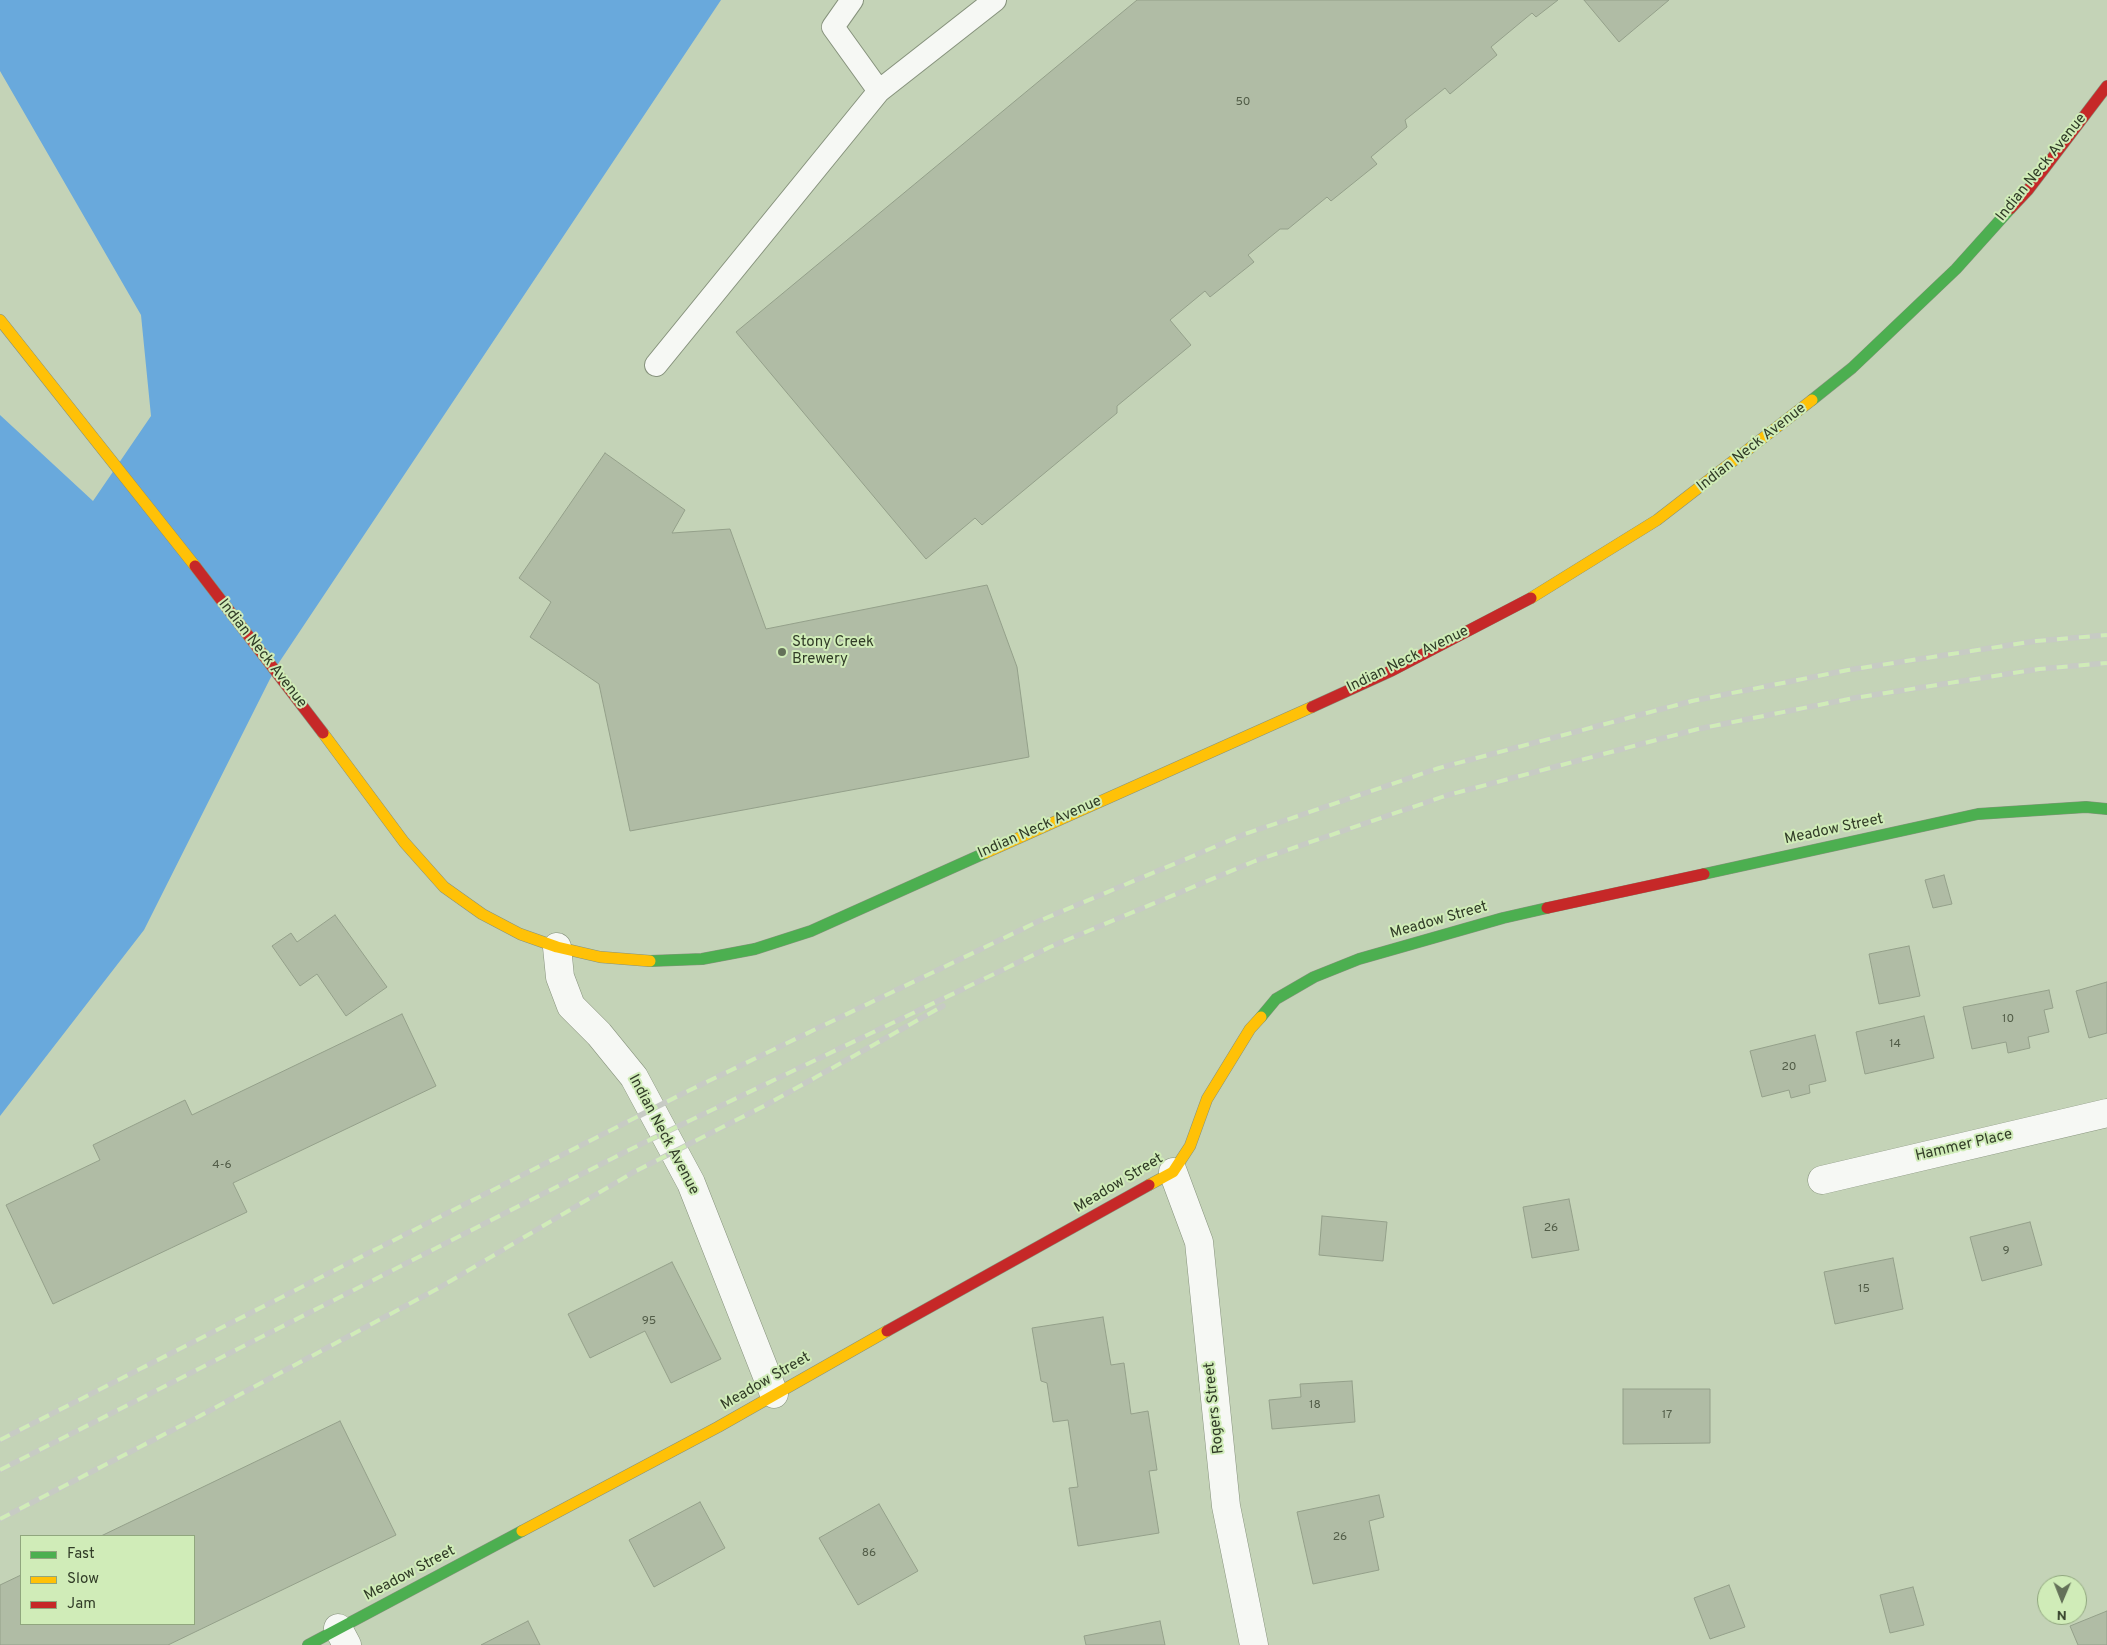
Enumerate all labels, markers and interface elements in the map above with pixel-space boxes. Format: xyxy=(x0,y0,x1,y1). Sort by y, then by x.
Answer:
house number: 50 xyxy=(1235,96,1251,110)
street label: Indian Neck Avenue xyxy=(1993,111,2091,225)
street label: Indian Neck Avenue xyxy=(1694,400,1810,496)
street label: Indian Neck Avenue xyxy=(214,596,310,712)
street label: Indian Neck Avenue xyxy=(1344,623,1472,697)
place label: Stony Creek Brewery xyxy=(792,634,874,669)
marker: Stony Creek Brewery xyxy=(776,646,788,658)
street label: Indian Neck Avenue xyxy=(975,793,1105,863)
street label: Meadow Street xyxy=(1783,811,1885,849)
street label: Meadow Street xyxy=(1388,899,1490,943)
house number: 10 xyxy=(2002,1013,2014,1027)
house number: 14 xyxy=(1889,1038,1901,1052)
house number: 20 xyxy=(1781,1061,1797,1075)
street label: Indian Neck Avenue xyxy=(624,1072,702,1198)
street label: Hammer Place xyxy=(1914,1126,2014,1166)
street label: Meadow Street xyxy=(1071,1150,1167,1218)
house number: 4-6 xyxy=(212,1159,232,1173)
house number: 26 xyxy=(1544,1222,1558,1236)
house number: 9 xyxy=(2002,1245,2010,1259)
house number: 15 xyxy=(1858,1283,1870,1297)
house number: 95 xyxy=(642,1315,656,1329)
street label: Meadow Street xyxy=(718,1349,814,1415)
street label: Rogers Street xyxy=(1201,1361,1229,1455)
house number: 18 xyxy=(1309,1399,1321,1413)
house number: 17 xyxy=(1662,1409,1672,1423)
house number: 26 xyxy=(1333,1531,1347,1545)
legend xyxy=(20,1535,195,1625)
street label: Meadow Street xyxy=(361,1542,459,1606)
text: Fast xyxy=(67,1545,95,1564)
house number: 86 xyxy=(862,1547,876,1561)
text: Slow xyxy=(67,1570,99,1589)
north arrow xyxy=(2037,1575,2087,1625)
text: Jam xyxy=(67,1595,96,1614)
text: N xyxy=(2057,1606,2067,1623)

